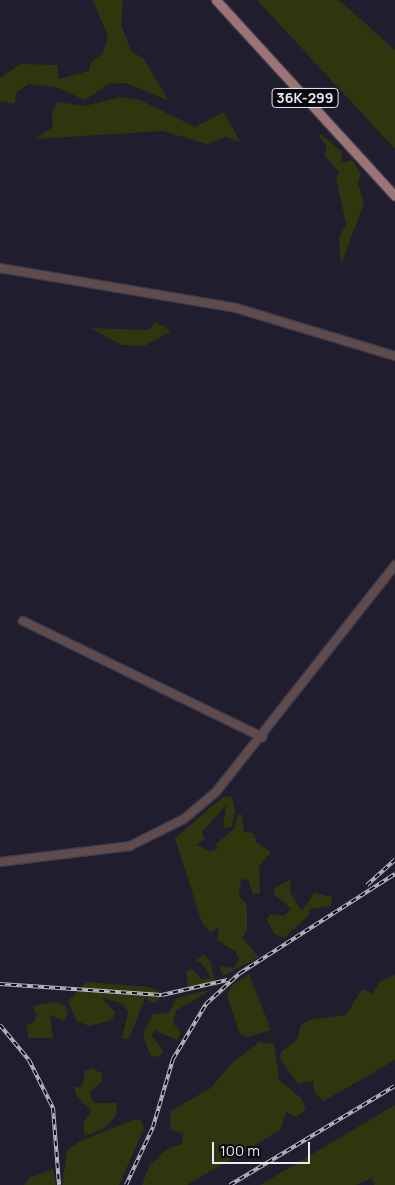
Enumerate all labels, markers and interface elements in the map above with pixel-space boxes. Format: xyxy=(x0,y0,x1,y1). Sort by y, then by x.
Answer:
road number: 36К-299 xyxy=(271,86,339,110)
scale bar xyxy=(215,1132,312,1164)
text: 100 m xyxy=(220,1140,260,1161)

